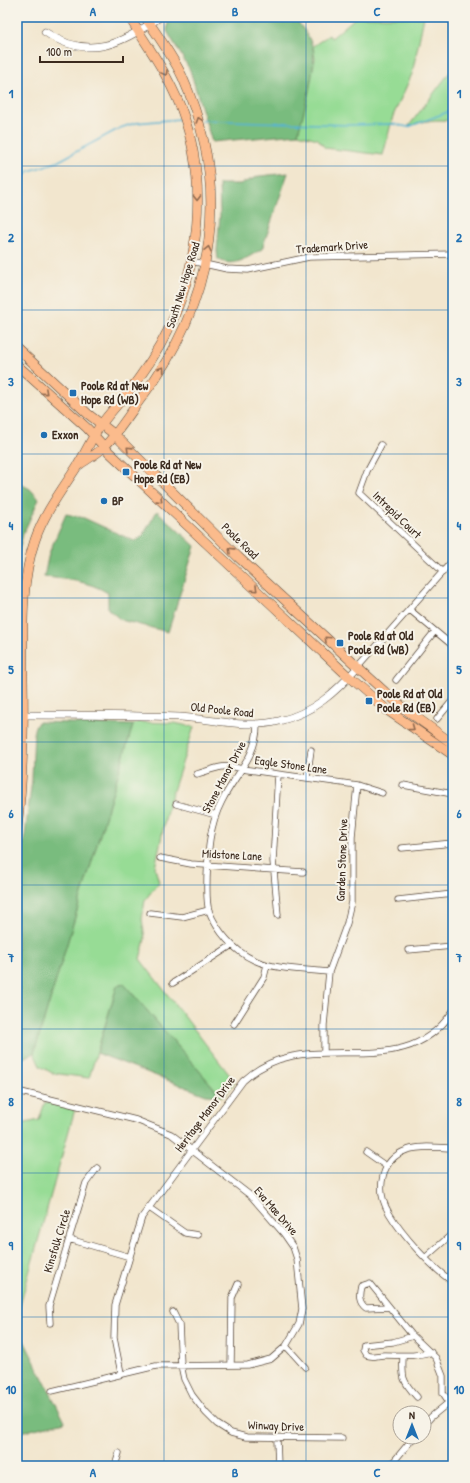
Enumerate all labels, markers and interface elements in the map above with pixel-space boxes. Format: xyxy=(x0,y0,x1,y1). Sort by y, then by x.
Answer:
text: A xyxy=(90,2,97,20)
text: B xyxy=(232,2,239,20)
text: C xyxy=(373,2,381,20)
scale bar xyxy=(40,38,123,64)
text: 100 m xyxy=(46,43,72,60)
one-way arrow xyxy=(160,69,168,76)
text: 1 xyxy=(9,84,14,102)
text: 1 xyxy=(457,84,462,102)
one-way arrow xyxy=(195,117,204,124)
one-way arrow xyxy=(193,195,201,201)
text: 2 xyxy=(8,228,15,246)
text: 2 xyxy=(456,228,463,246)
street label: Trademark Drive xyxy=(295,235,369,257)
street label: South New Hope Road xyxy=(161,239,204,330)
one-way arrow xyxy=(204,246,212,252)
one-way arrow xyxy=(157,367,164,374)
text: 3 xyxy=(8,372,14,390)
text: 3 xyxy=(456,372,462,390)
place label: Poole Rd at New Hope Rd (WB) xyxy=(81,377,149,409)
one-way arrow xyxy=(40,387,48,394)
marker: Poole Rd at New Hope Rd (WB) xyxy=(68,388,78,398)
place label: Exxon xyxy=(52,426,79,443)
marker: Exxon xyxy=(39,430,49,440)
one-way arrow xyxy=(126,446,134,454)
place label: Poole Rd at New Hope Rd (EB) xyxy=(134,456,202,488)
marker: Poole Rd at New Hope Rd (EB) xyxy=(121,467,131,477)
street label: Intrepid Court xyxy=(369,487,426,543)
place label: BP xyxy=(112,492,124,509)
one-way arrow xyxy=(155,495,163,503)
marker: BP xyxy=(99,496,109,506)
text: 4 xyxy=(9,516,14,534)
text: 4 xyxy=(457,516,462,534)
street label: Poole Road xyxy=(218,519,263,563)
one-way arrow xyxy=(228,547,236,555)
one-way arrow xyxy=(250,584,258,592)
place label: Poole Rd at Old Poole Rd (WB) xyxy=(348,627,414,658)
one-way arrow xyxy=(324,636,332,643)
marker: Poole Rd at Old Poole Rd (WB) xyxy=(335,638,345,648)
text: 5 xyxy=(8,660,14,678)
text: 5 xyxy=(456,660,462,678)
place label: Poole Rd at Old Poole Rd (EB) xyxy=(377,685,443,716)
marker: Poole Rd at Old Poole Rd (EB) xyxy=(364,696,374,706)
street label: Old Poole Road xyxy=(190,698,255,721)
one-way arrow xyxy=(408,723,415,731)
street label: Stone Manor Drive xyxy=(197,737,250,816)
street label: Eagle Stone Lane xyxy=(254,751,329,778)
text: 6 xyxy=(8,804,14,822)
text: 6 xyxy=(456,804,462,822)
street label: Garden Stone Drive xyxy=(332,818,351,902)
street label: Midstone Lane xyxy=(201,844,263,865)
text: 7 xyxy=(7,948,15,966)
text: 7 xyxy=(455,948,463,966)
street label: Heritage Manor Drive xyxy=(170,1072,239,1155)
text: 8 xyxy=(8,1092,14,1110)
text: 8 xyxy=(456,1092,462,1110)
street label: Eva Mae Drive xyxy=(250,1183,302,1239)
street label: Kinsfolk Circle xyxy=(39,1207,74,1275)
text: 9 xyxy=(9,1236,14,1254)
text: 9 xyxy=(457,1236,462,1254)
text: 10 xyxy=(6,1380,16,1398)
text: 10 xyxy=(454,1380,464,1398)
north arrow xyxy=(392,1405,432,1445)
text: N xyxy=(409,1408,415,1422)
street label: Winway Drive xyxy=(248,1416,305,1435)
text: A xyxy=(90,1463,97,1481)
text: B xyxy=(232,1463,239,1481)
text: C xyxy=(373,1463,381,1481)

